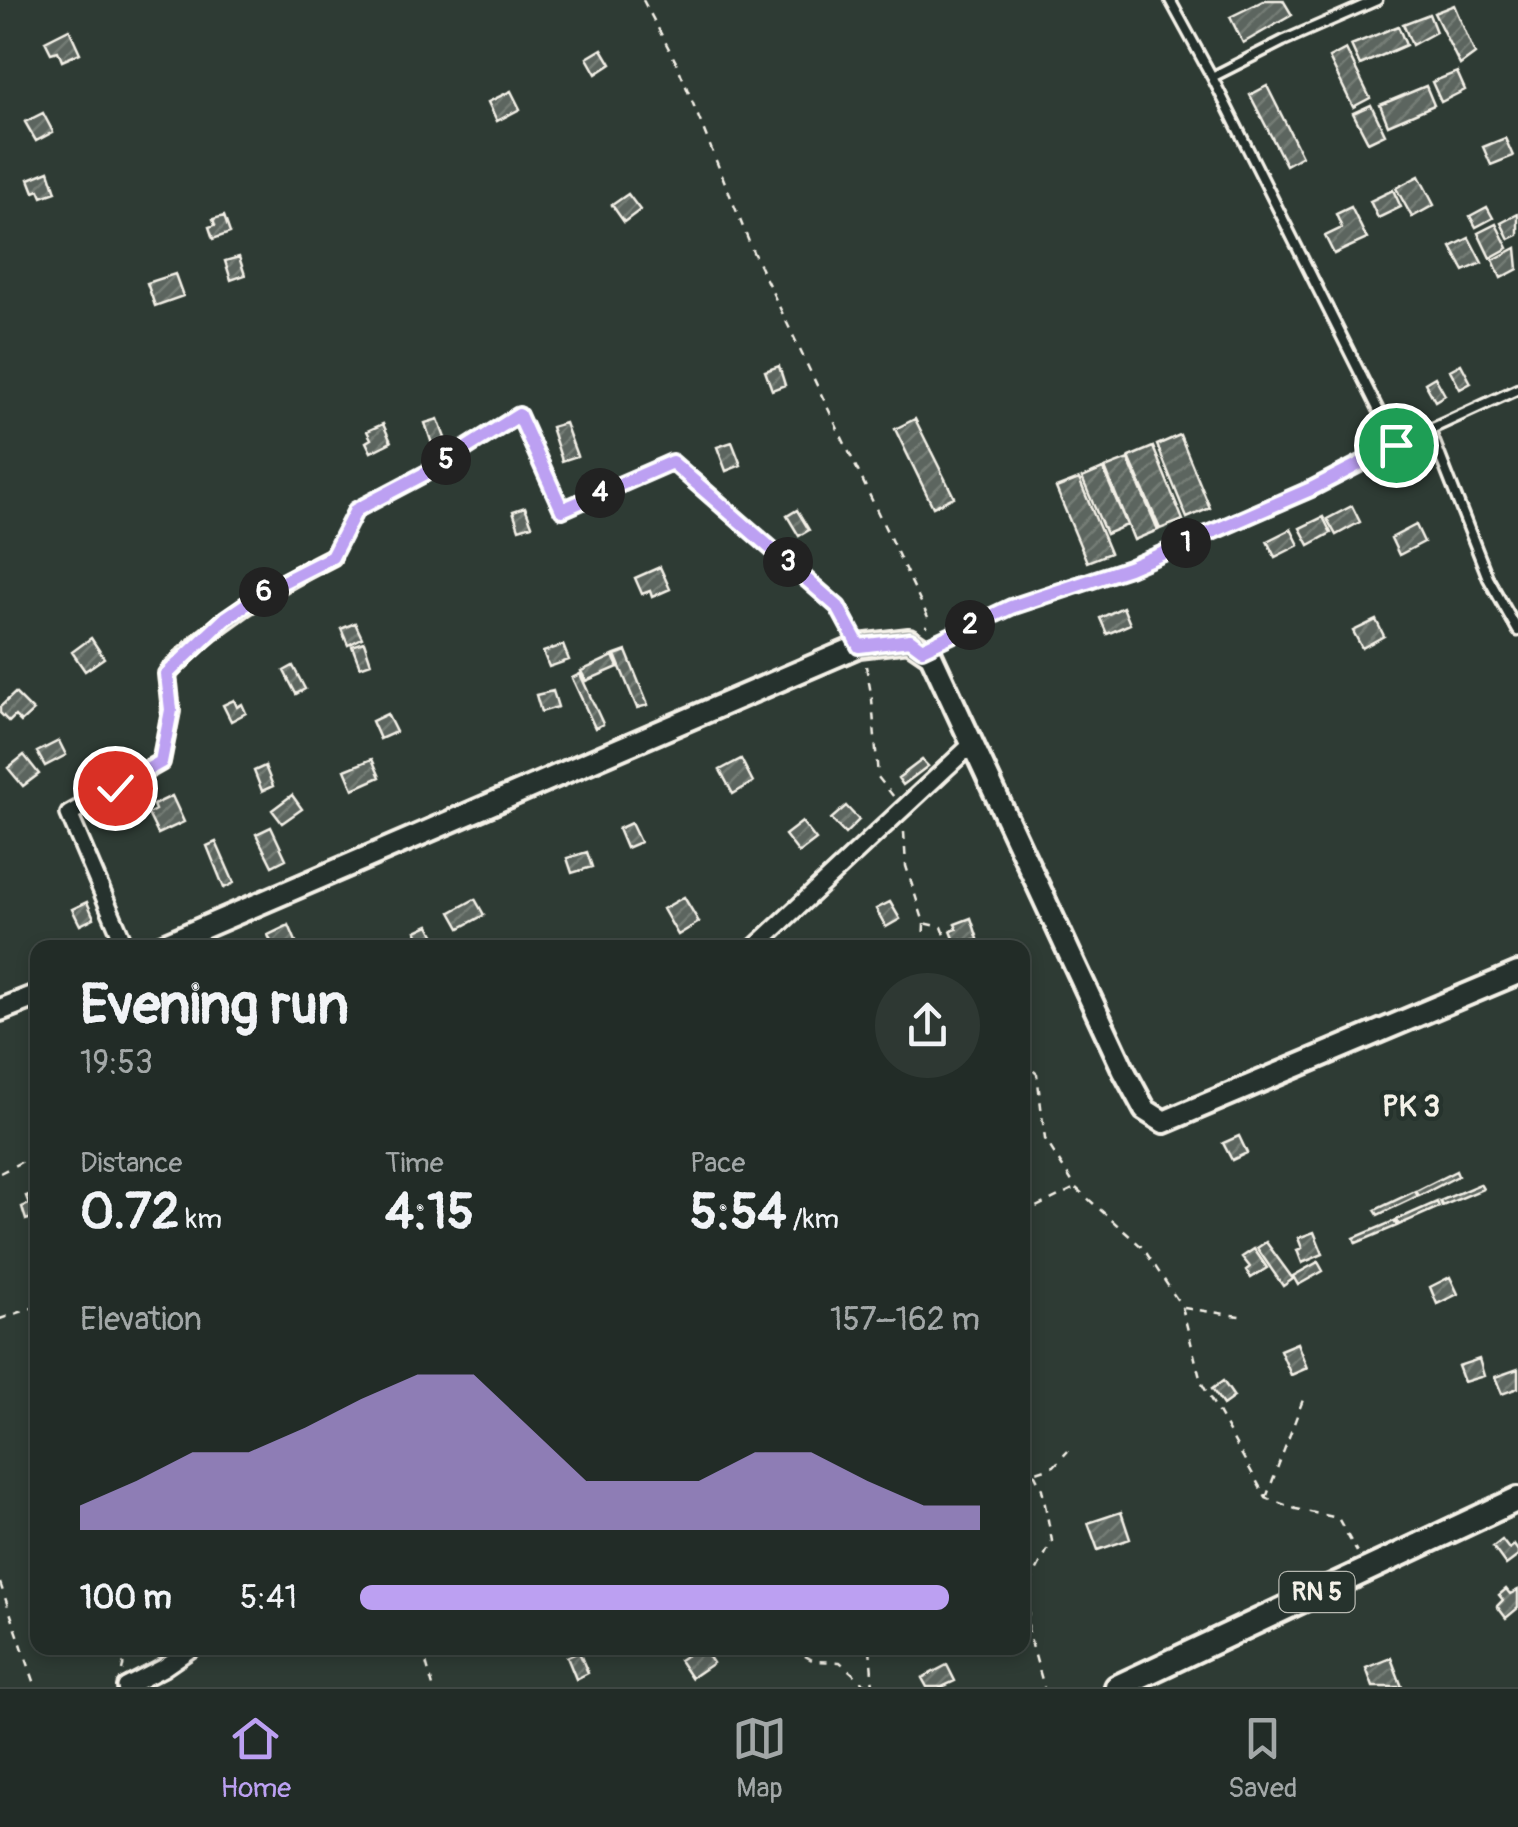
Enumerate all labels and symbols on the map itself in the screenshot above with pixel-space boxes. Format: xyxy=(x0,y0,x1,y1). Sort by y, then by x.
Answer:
pin xyxy=(1354,403,1439,488)
pin: 5 xyxy=(421,435,471,485)
pin: 4 xyxy=(575,468,625,518)
pin: 1 xyxy=(1161,518,1211,568)
pin: 3 xyxy=(763,537,813,587)
pin: 6 xyxy=(239,567,289,617)
pin: 2 xyxy=(945,600,995,650)
pin xyxy=(73,746,158,831)
district label: PK 3 xyxy=(1382,1088,1440,1125)
road number: RN 5 xyxy=(1280,1572,1354,1612)

